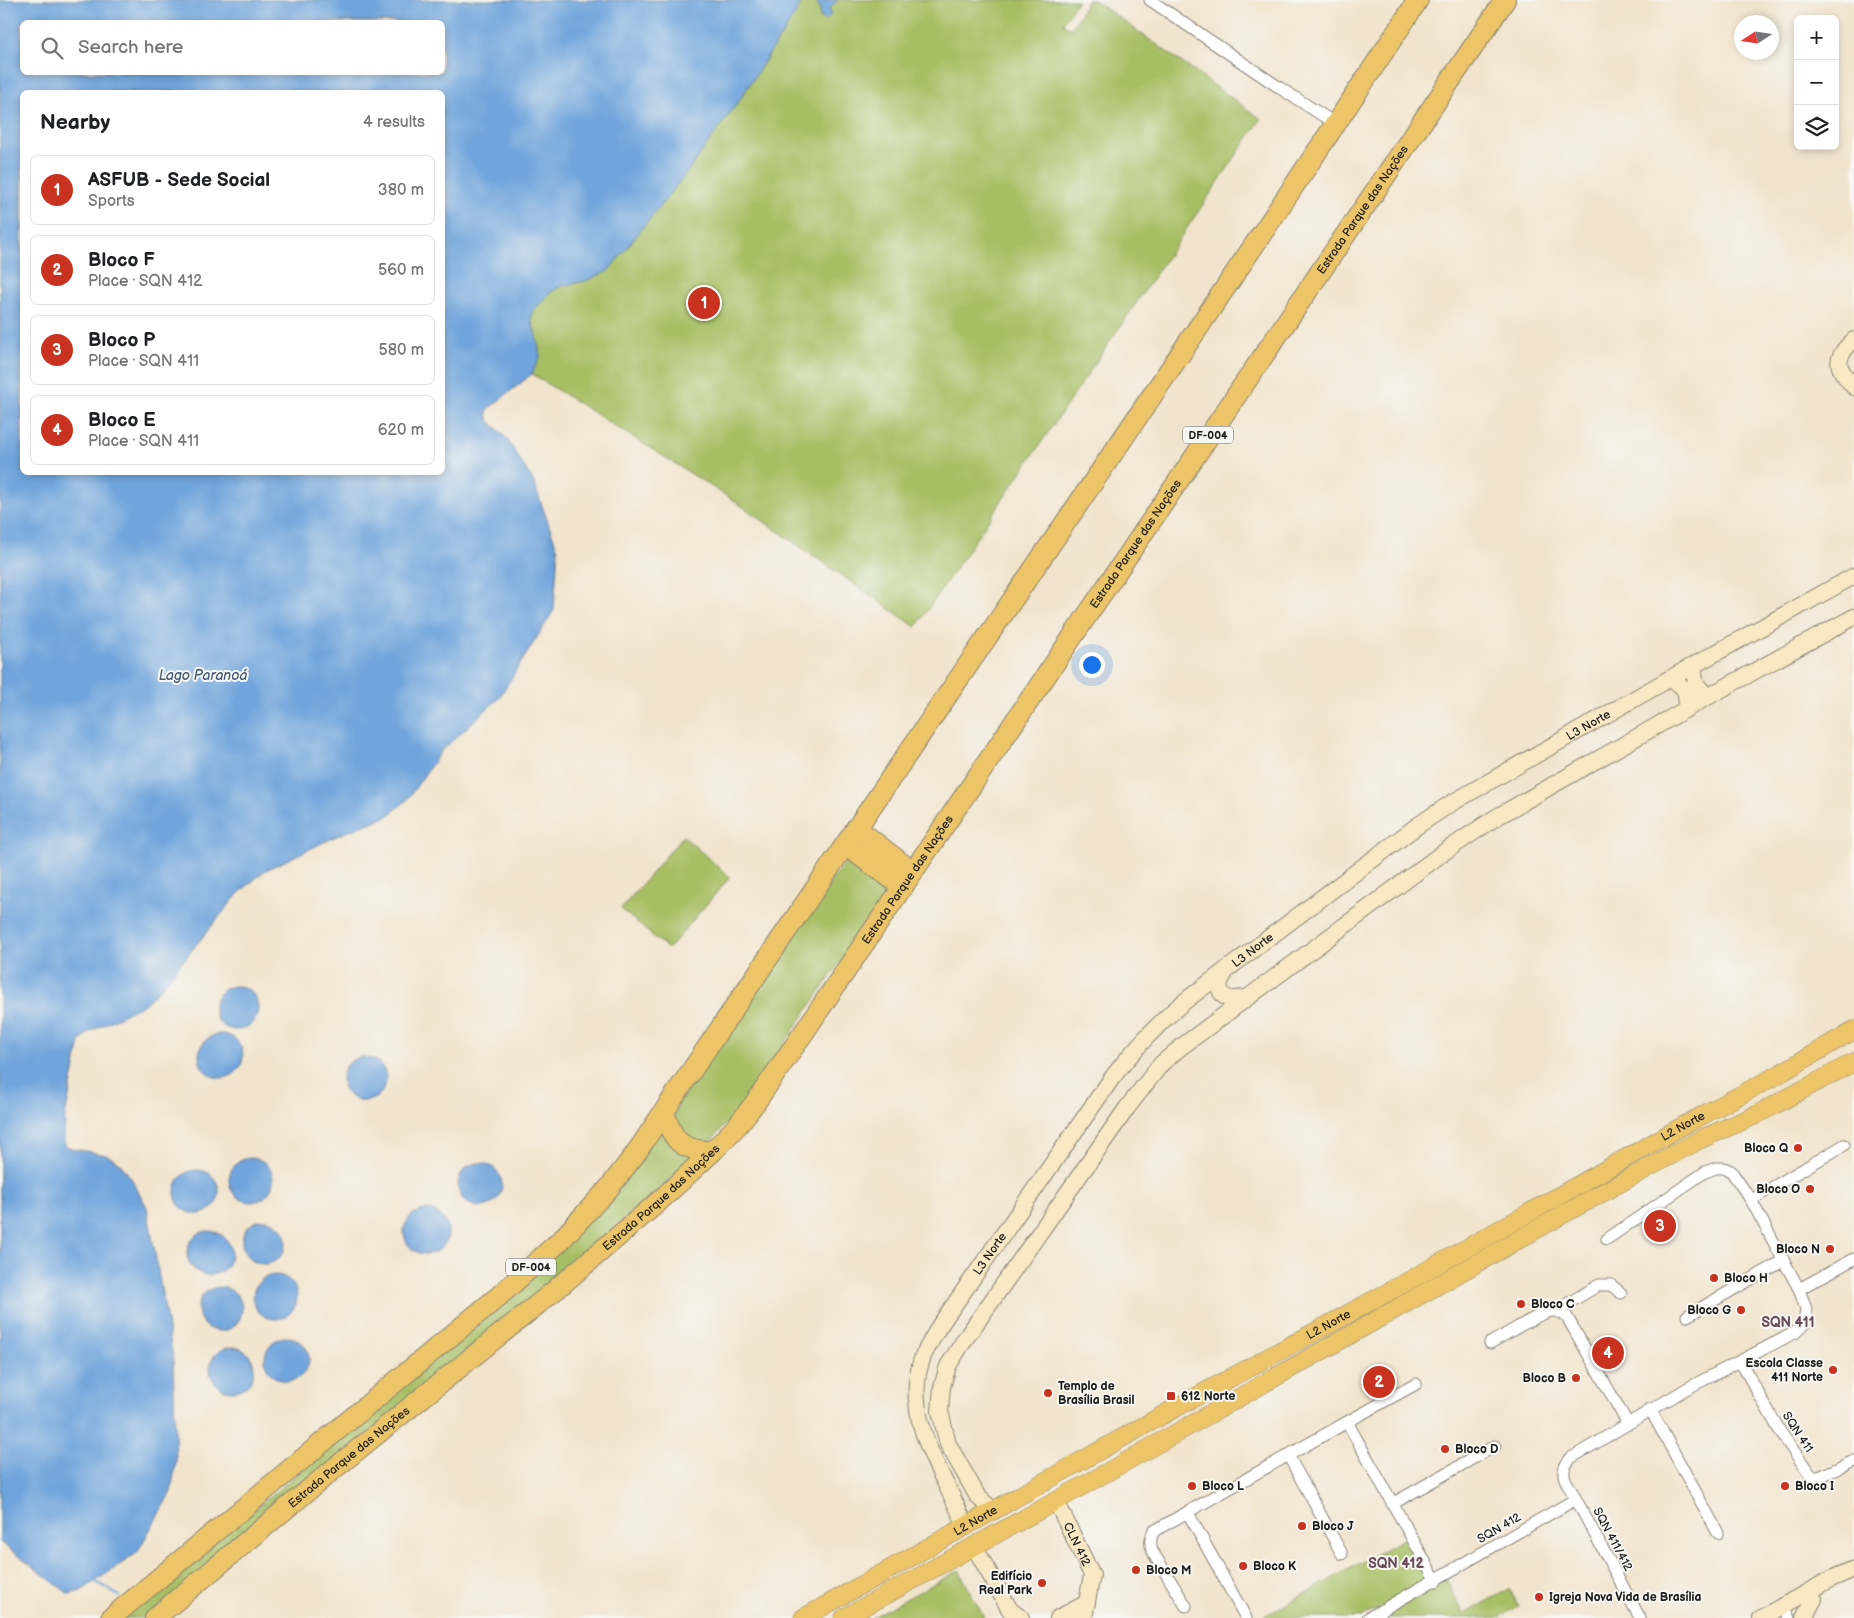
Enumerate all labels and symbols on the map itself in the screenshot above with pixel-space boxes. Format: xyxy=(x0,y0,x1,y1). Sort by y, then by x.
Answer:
north arrow xyxy=(1734,15,1779,60)
street label: Estrada Parque das Nações xyxy=(1314,143,1412,277)
pin: 1 xyxy=(688,284,720,322)
road number: DF-004 xyxy=(1183,426,1233,444)
street label: Estrada Parque das Nações xyxy=(1087,477,1185,611)
your location xyxy=(1079,652,1105,678)
water label: Lago Paranoá xyxy=(159,667,247,684)
street label: L3 Norte xyxy=(1564,707,1613,744)
street label: Estrada Parque das Nações xyxy=(859,813,957,947)
street label: L3 Norte xyxy=(1229,930,1277,971)
street label: L2 Norte xyxy=(1658,1108,1708,1145)
street label: Estrada Parque das Nações xyxy=(600,1141,723,1254)
place label: Bloco Q xyxy=(1744,1141,1788,1156)
marker: Bloco Q xyxy=(1792,1142,1804,1154)
place label: Bloco O xyxy=(1756,1182,1800,1197)
marker: Bloco O xyxy=(1804,1183,1816,1195)
pin: 3 xyxy=(1644,1207,1676,1245)
street label: L3 Norte xyxy=(970,1230,1010,1278)
place label: Bloco N xyxy=(1776,1242,1820,1257)
marker: Bloco N xyxy=(1824,1243,1836,1255)
road number: DF-004 xyxy=(506,1258,556,1276)
place label: Bloco H xyxy=(1724,1271,1768,1286)
marker: Bloco H xyxy=(1708,1272,1720,1284)
place label: Bloco C xyxy=(1531,1297,1575,1312)
marker: Bloco C xyxy=(1515,1298,1527,1310)
place label: Bloco G xyxy=(1687,1303,1731,1318)
marker: Bloco G xyxy=(1735,1304,1747,1316)
street label: L2 Norte xyxy=(1304,1307,1353,1343)
district label: SQN 411 xyxy=(1761,1314,1815,1331)
pin: 4 xyxy=(1592,1334,1624,1372)
place label: Escola Classe 411 Norte xyxy=(1746,1356,1823,1385)
pin: 2 xyxy=(1363,1363,1395,1401)
marker: Escola Classe 411 Norte xyxy=(1827,1364,1839,1376)
place label: Bloco B xyxy=(1523,1371,1567,1386)
marker: Bloco B xyxy=(1570,1372,1582,1384)
place label: Templo de Brasília Brasil xyxy=(1058,1379,1135,1408)
marker: Templo de Brasília Brasil xyxy=(1042,1387,1054,1399)
place label: 612 Norte xyxy=(1181,1389,1235,1404)
marker: 612 Norte xyxy=(1165,1390,1177,1402)
street label: Estrada Parque das Nações xyxy=(285,1403,413,1512)
street label: SQN 411 xyxy=(1779,1409,1816,1455)
place label: Bloco D xyxy=(1455,1442,1498,1457)
marker: Bloco D xyxy=(1439,1443,1451,1455)
place label: Bloco L xyxy=(1202,1479,1244,1494)
place label: Bloco I xyxy=(1795,1479,1834,1494)
marker: Bloco L xyxy=(1186,1480,1198,1492)
marker: Bloco I xyxy=(1779,1480,1791,1492)
street label: L2 Norte xyxy=(951,1503,1000,1539)
street label: SQN 411/412 xyxy=(1590,1505,1636,1574)
street label: SQN 412 xyxy=(1475,1510,1524,1547)
place label: Bloco J xyxy=(1312,1519,1354,1534)
street label: CLN 412 xyxy=(1060,1520,1094,1569)
marker: Bloco J xyxy=(1296,1520,1308,1532)
district label: SQN 412 xyxy=(1368,1555,1424,1572)
place label: Bloco K xyxy=(1253,1559,1296,1574)
marker: Bloco K xyxy=(1237,1560,1249,1572)
place label: Bloco M xyxy=(1146,1563,1191,1578)
marker: Bloco M xyxy=(1130,1564,1142,1576)
place label: Edifício Real Park xyxy=(979,1569,1033,1598)
marker: Edifício Real Park xyxy=(1036,1577,1048,1589)
place label: Igreja Nova Vida de Brasília xyxy=(1549,1590,1701,1605)
marker: Igreja Nova Vida de Brasília xyxy=(1533,1591,1545,1603)

